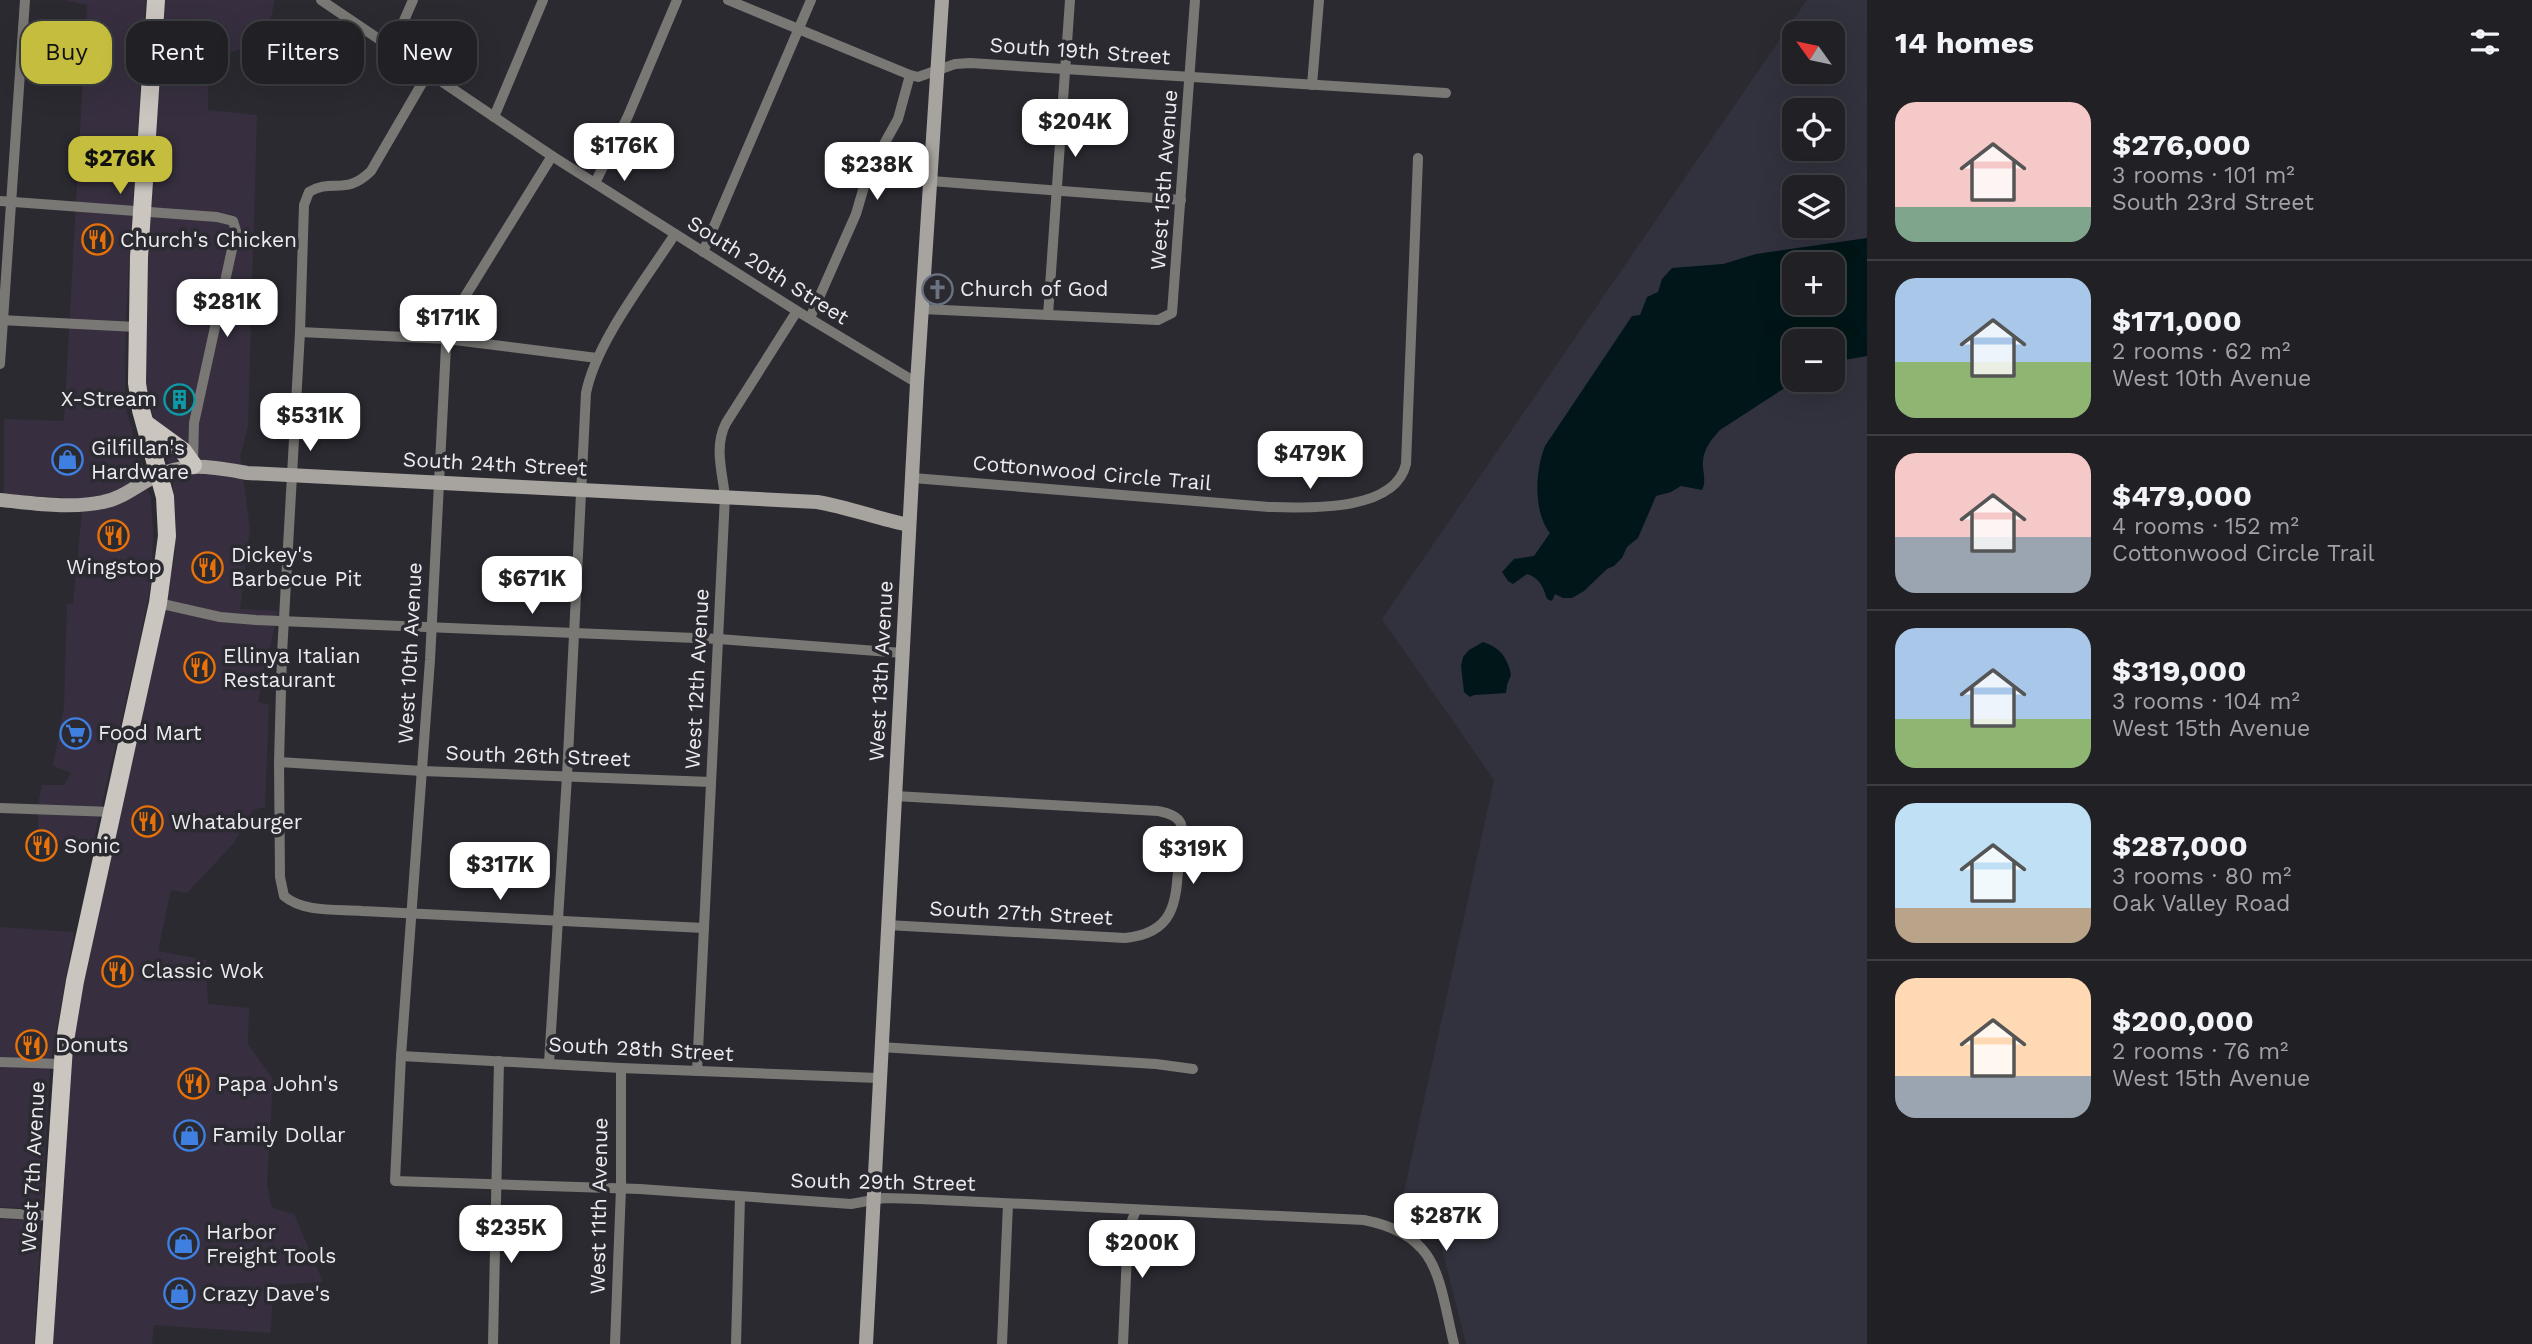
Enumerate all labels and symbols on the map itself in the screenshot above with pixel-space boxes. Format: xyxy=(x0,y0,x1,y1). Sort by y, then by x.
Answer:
north arrow xyxy=(1782,21,1844,84)
street label: South 19th Street xyxy=(989,32,1171,69)
street label: West 15th Avenue xyxy=(1145,89,1182,271)
pin: $204K xyxy=(1026,100,1124,159)
pin: $176K xyxy=(575,124,673,183)
pin: $276K xyxy=(71,136,169,196)
pin: $238K xyxy=(828,142,926,202)
street label: South 20th Street xyxy=(683,210,854,329)
restaurant icon: Church's Chicken xyxy=(80,223,114,257)
place label: Church's Chicken xyxy=(120,227,297,252)
church icon: Church of God xyxy=(920,272,954,306)
place label: Church of God xyxy=(960,276,1108,301)
pin: $281K xyxy=(178,280,276,339)
pin: $171K xyxy=(399,296,497,355)
building icon: X-Stream xyxy=(163,382,197,416)
place label: X-Stream xyxy=(61,386,157,411)
pin: $531K xyxy=(261,393,359,453)
pin: $479K xyxy=(1261,432,1359,491)
place label: Gilfillan's Hardware xyxy=(91,435,189,484)
shop icon: Gilfillan's Hardware xyxy=(51,443,85,477)
street label: South 24th Street xyxy=(402,446,588,481)
street label: Cottonwood Circle Trail xyxy=(972,450,1213,495)
restaurant icon: Wingstop xyxy=(97,518,131,552)
place label: Dickey's Barbecue Pit xyxy=(231,542,362,591)
restaurant icon: Dickey's Barbecue Pit xyxy=(191,550,225,584)
place label: Wingstop xyxy=(66,554,162,579)
pin: $671K xyxy=(483,556,581,616)
street label: West 10th Avenue xyxy=(392,562,427,744)
street label: West 13th Avenue xyxy=(863,580,898,762)
street label: West 12th Avenue xyxy=(679,588,714,770)
place label: Ellinya Italian Restaurant xyxy=(223,643,360,692)
restaurant icon: Ellinya Italian Restaurant xyxy=(183,651,217,685)
supermarket icon: Food Mart xyxy=(58,716,92,750)
place label: Food Mart xyxy=(98,720,202,745)
street label: South 26th Street xyxy=(445,740,631,771)
restaurant icon: Whataburger xyxy=(131,805,165,839)
place label: Whataburger xyxy=(171,809,303,834)
pin: $319K xyxy=(1144,826,1242,886)
restaurant icon: Sonic xyxy=(24,829,58,863)
place label: Sonic xyxy=(64,833,120,858)
pin: $317K xyxy=(451,842,549,902)
street label: South 27th Street xyxy=(929,895,1114,930)
restaurant icon: Classic Wok xyxy=(101,954,135,988)
place label: Classic Wok xyxy=(141,958,264,983)
restaurant icon: Donuts xyxy=(15,1028,49,1062)
street label: South 28th Street xyxy=(548,1031,734,1066)
place label: Donuts xyxy=(55,1032,129,1057)
restaurant icon: Papa John's xyxy=(177,1067,211,1101)
place label: Papa John's xyxy=(217,1071,338,1096)
street label: West 7th Avenue xyxy=(16,1080,49,1253)
street label: West 11th Avenue xyxy=(584,1117,613,1295)
shop icon: Family Dollar xyxy=(172,1118,206,1152)
place label: Family Dollar xyxy=(212,1122,346,1147)
street label: South 29th Street xyxy=(790,1167,976,1196)
pin: $287K xyxy=(1397,1194,1495,1253)
pin: $235K xyxy=(462,1206,560,1265)
place label: Harbor Freight Tools xyxy=(206,1219,336,1268)
pin: $200K xyxy=(1093,1220,1191,1280)
shop icon: Harbor Freight Tools xyxy=(166,1227,200,1261)
shop icon: Crazy Dave's xyxy=(162,1277,196,1311)
place label: Crazy Dave's xyxy=(202,1281,330,1306)

